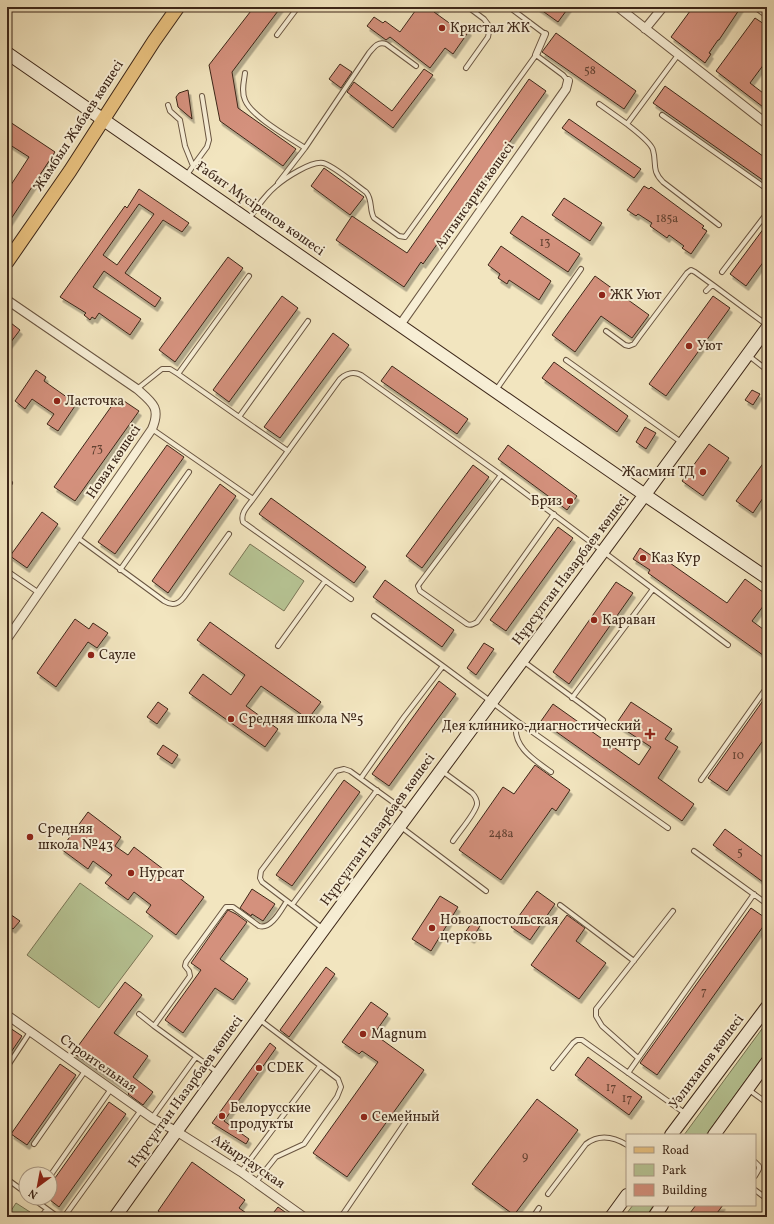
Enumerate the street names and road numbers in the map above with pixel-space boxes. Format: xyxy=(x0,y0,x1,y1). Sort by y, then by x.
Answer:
street label: Жамбыл Жабаев көшесі xyxy=(29,57,129,195)
street label: Алтынсарин көшесі xyxy=(431,139,519,253)
street label: Ғабит Мүсірепов көшесі xyxy=(192,157,328,261)
street label: Новая көшесі xyxy=(82,421,146,503)
street label: Нұрсұлтан Назарбаев көшесі xyxy=(508,491,634,649)
street label: Нұрсұлтан Назарбаев көшесі xyxy=(316,750,440,910)
street label: Уәлиханов көшесі xyxy=(665,1011,749,1113)
street label: Нұрсұлтан Назарбаев көшесі xyxy=(124,1012,248,1172)
street label: Строительная xyxy=(55,1030,141,1098)
street label: Айыртауская xyxy=(207,1130,289,1194)

